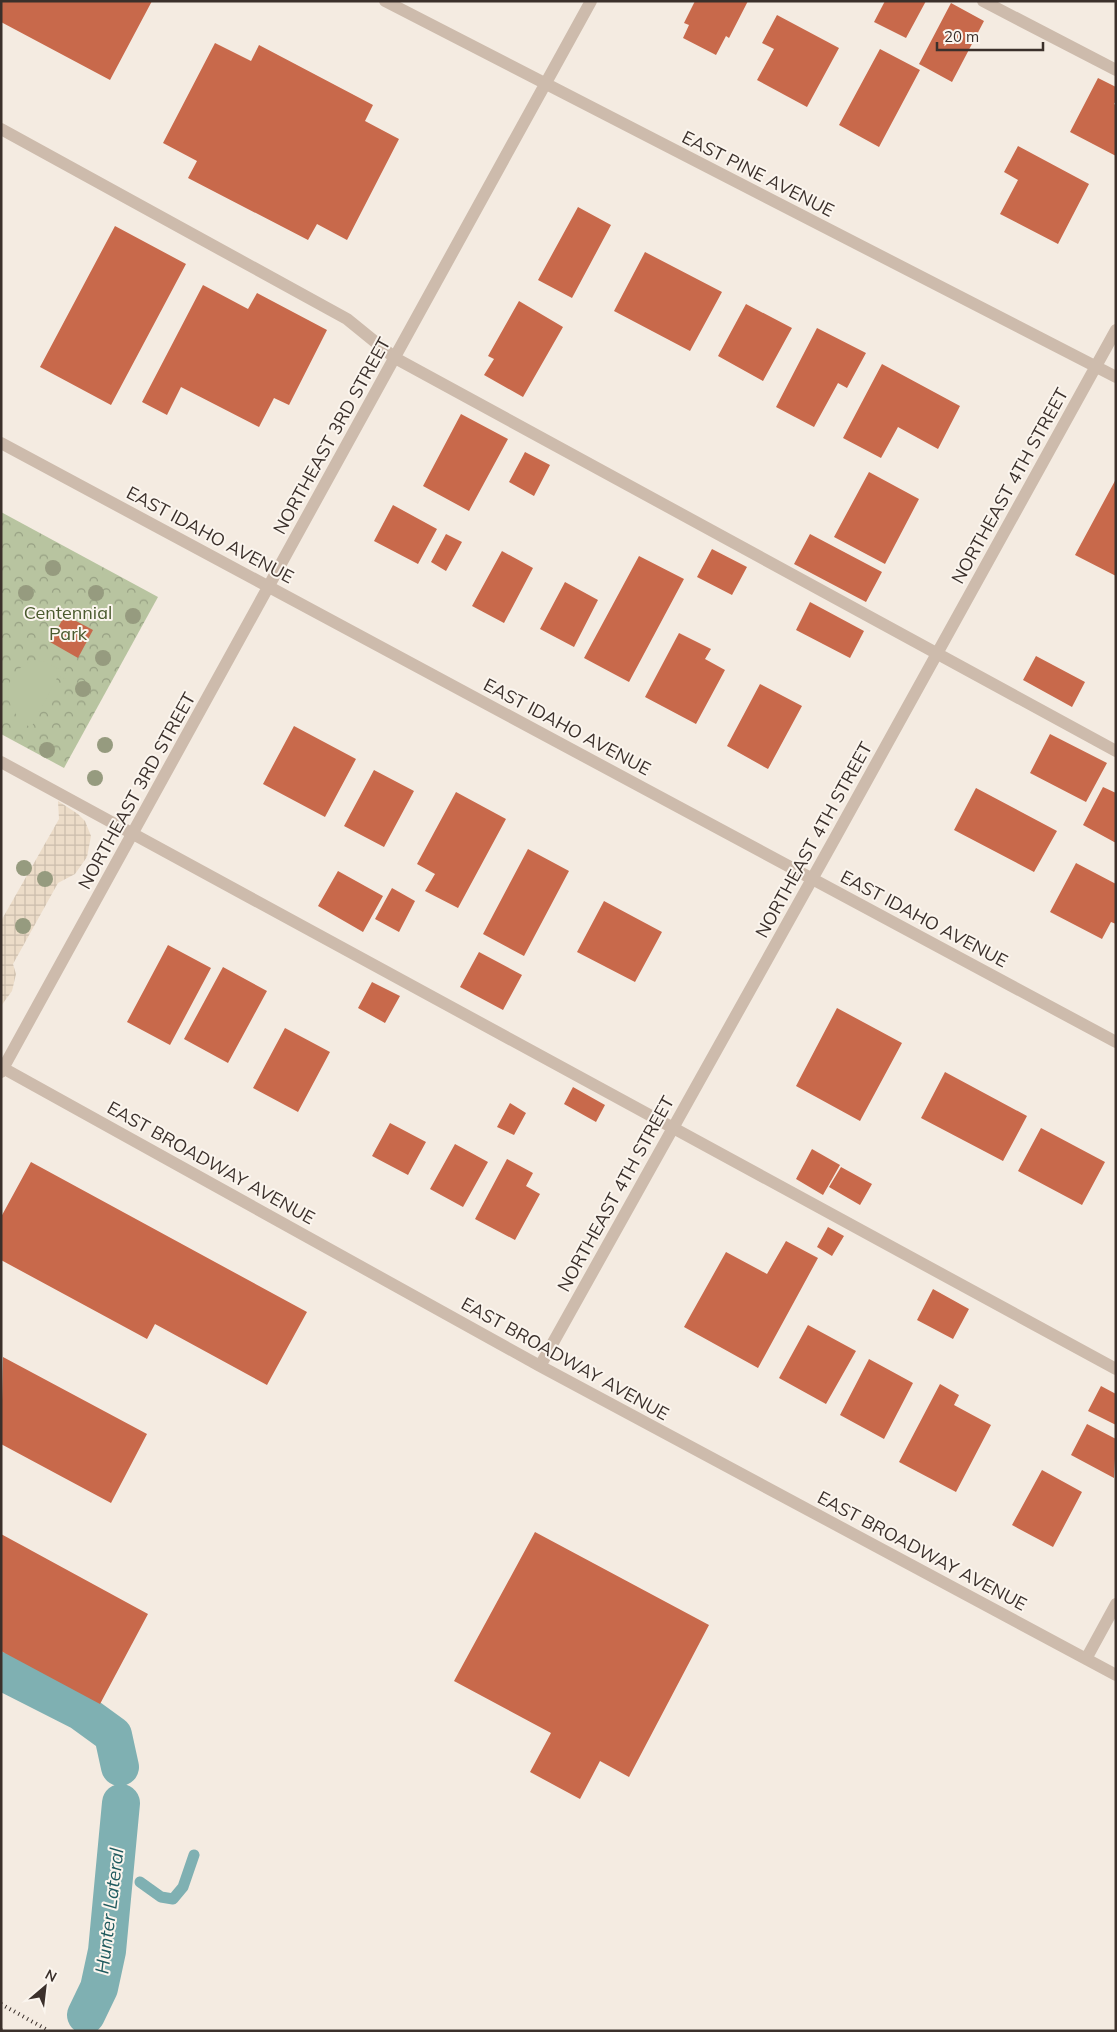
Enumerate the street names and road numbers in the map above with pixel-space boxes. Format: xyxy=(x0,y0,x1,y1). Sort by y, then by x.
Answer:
street label: EAST PINE AVENUE xyxy=(678,125,838,222)
street label: NORTHEAST 3RD STREET xyxy=(268,333,395,538)
street label: NORTHEAST 4TH STREET xyxy=(946,384,1073,588)
street label: EAST IDAHO AVENUE xyxy=(123,481,298,588)
street label: EAST IDAHO AVENUE xyxy=(480,673,655,780)
street label: NORTHEAST 3RD STREET xyxy=(73,688,200,893)
street label: NORTHEAST 4TH STREET xyxy=(750,738,877,942)
street label: EAST IDAHO AVENUE xyxy=(837,865,1012,972)
street label: NORTHEAST 4TH STREET xyxy=(552,1092,679,1296)
street label: EAST BROADWAY AVENUE xyxy=(103,1096,319,1229)
street label: EAST BROADWAY AVENUE xyxy=(457,1292,673,1425)
street label: EAST BROADWAY AVENUE xyxy=(814,1485,1031,1616)

